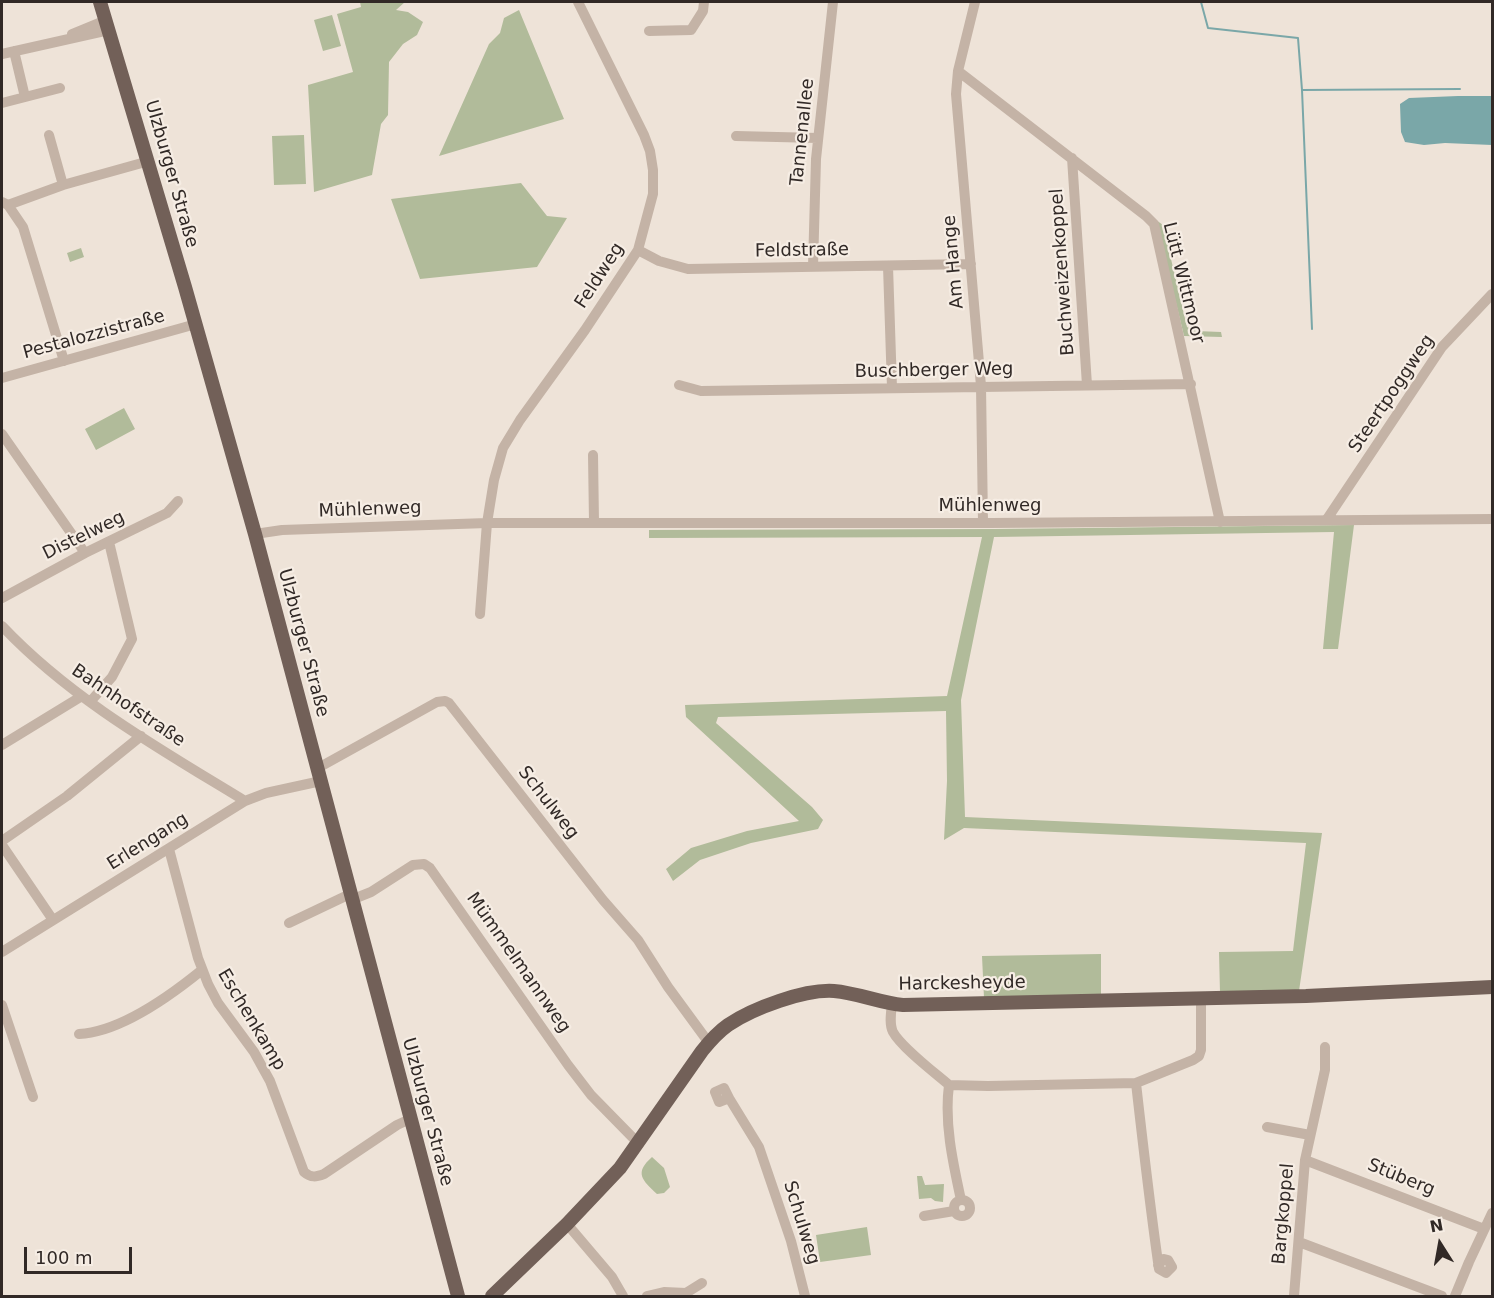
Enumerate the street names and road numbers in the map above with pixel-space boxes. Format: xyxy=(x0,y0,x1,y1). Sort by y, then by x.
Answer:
street label: Tannenallee xyxy=(787,77,819,187)
street label: Ulzburger Straße xyxy=(140,98,202,250)
street label: Buchweizenkoppel xyxy=(1046,188,1080,356)
street label: Am Hange xyxy=(939,214,969,310)
street label: Lütt Wittmoor xyxy=(1157,220,1209,346)
street label: Feldweg xyxy=(571,239,629,313)
street label: Feldstraße xyxy=(755,239,849,263)
street label: Pestalozzistraße xyxy=(21,306,167,364)
street label: Steertpoggweg xyxy=(1345,331,1439,457)
street label: Buschberger Weg xyxy=(854,359,1014,383)
street label: Mühlenweg xyxy=(938,495,1042,517)
street label: Mühlenweg xyxy=(318,497,422,523)
street label: Distelweg xyxy=(39,507,129,565)
street label: Ulzburger Straße xyxy=(273,567,333,719)
street label: Bahnhofstraße xyxy=(67,660,189,752)
street label: Schulweg xyxy=(513,762,583,844)
street label: Erlengang xyxy=(103,809,193,875)
street label: Mümmelmannweg xyxy=(461,889,575,1037)
street label: Eschenkamp xyxy=(212,965,290,1075)
street label: Harckesheyde xyxy=(898,972,1026,996)
street label: Ulzburger Straße xyxy=(397,1036,457,1188)
street label: Stüberg xyxy=(1364,1155,1438,1201)
street label: Bargkoppel xyxy=(1269,1162,1299,1266)
street label: Schulweg xyxy=(778,1179,824,1267)

